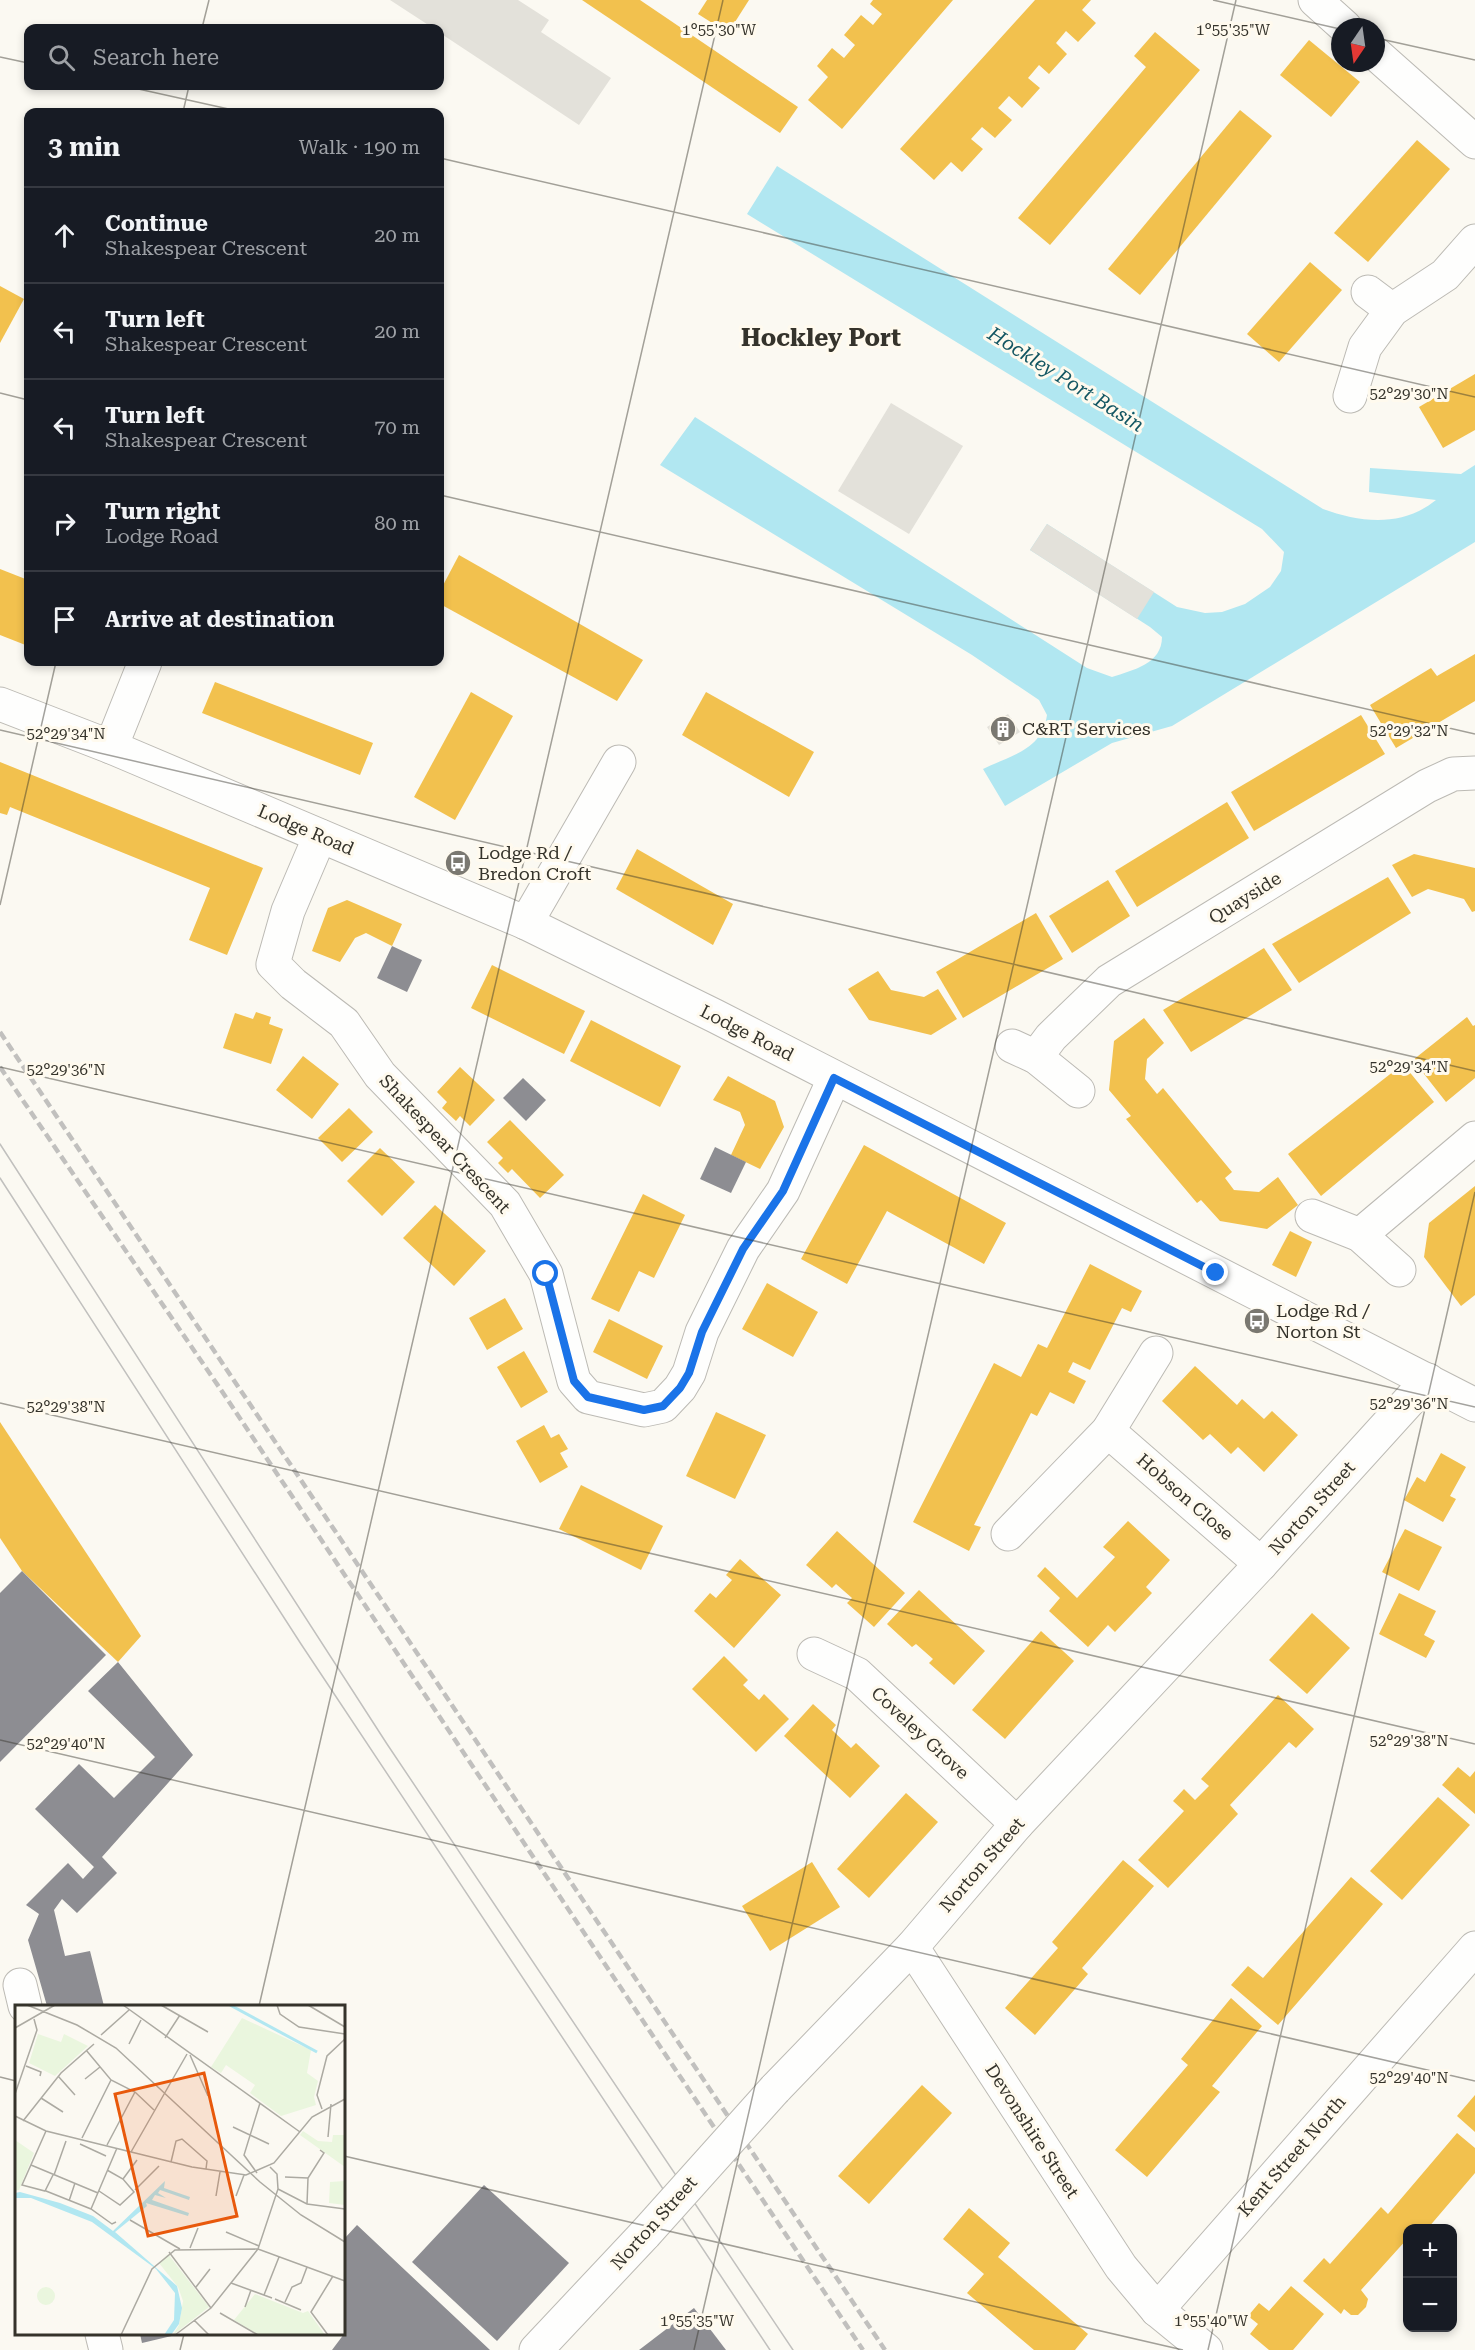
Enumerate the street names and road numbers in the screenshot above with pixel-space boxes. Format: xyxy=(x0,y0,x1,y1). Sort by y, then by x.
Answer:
street label: Lodge Road xyxy=(255,800,358,859)
street label: Quayside xyxy=(1205,867,1285,928)
street label: Lodge Road xyxy=(697,1000,798,1065)
street label: Shakespear Crescent xyxy=(376,1070,515,1218)
street label: Hobson Close xyxy=(1133,1449,1238,1544)
street label: Norton Street xyxy=(1264,1456,1359,1559)
street label: Coveley Grove xyxy=(867,1682,974,1783)
street label: Norton Street xyxy=(935,1813,1029,1916)
street label: Devonshire Street xyxy=(981,2060,1084,2202)
street label: Kent Street North xyxy=(1234,2091,1350,2220)
street label: Norton Street xyxy=(606,2171,701,2274)

